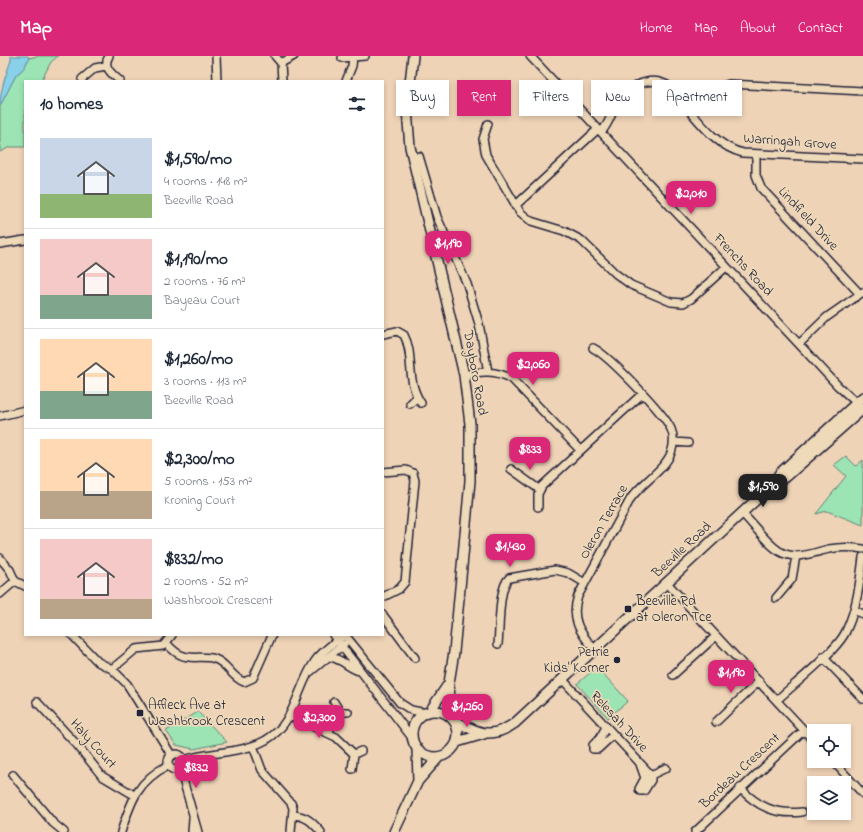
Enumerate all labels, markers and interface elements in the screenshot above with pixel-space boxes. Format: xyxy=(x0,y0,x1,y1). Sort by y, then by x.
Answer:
text: Map xyxy=(20,15,52,42)
text: Home xyxy=(640,18,672,39)
text: Map xyxy=(694,18,718,39)
text: About xyxy=(740,18,776,39)
text: Contact xyxy=(798,18,843,39)
chip: Buy xyxy=(396,80,449,116)
chip: Rent xyxy=(457,80,511,116)
chip: Filters xyxy=(519,80,583,116)
chip: New xyxy=(591,80,644,116)
chip: Apartment xyxy=(652,80,742,116)
text: 10 homes xyxy=(40,92,103,117)
icon: filters xyxy=(346,93,368,115)
street label: Warringah Grove xyxy=(743,128,838,157)
text: $1,590/mo xyxy=(164,147,232,172)
icon: home xyxy=(72,154,120,202)
text: 4 rooms · 148 m² xyxy=(164,172,248,191)
pin: $2,010 xyxy=(658,181,724,215)
street label: Lindfield Drive xyxy=(773,182,844,256)
text: $2,010 xyxy=(675,184,707,203)
text: Beeville Road xyxy=(164,191,233,210)
street label: Frenchs Road xyxy=(708,228,778,301)
pin: $1,190 xyxy=(415,231,481,265)
text: $1,190 xyxy=(434,234,462,253)
text: $1,190/mo xyxy=(164,247,228,272)
icon: home xyxy=(72,255,120,303)
text: 2 rooms · 76 m² xyxy=(164,272,246,291)
text: Bayeau Court xyxy=(164,291,240,310)
street label: Dayboro Road xyxy=(456,328,493,417)
text: $1,260/mo xyxy=(164,347,233,372)
pin: $2,060 xyxy=(500,352,566,386)
icon: home xyxy=(72,355,120,403)
text: $2,060 xyxy=(516,355,550,374)
text: 3 rooms · 113 m² xyxy=(164,372,247,391)
text: Beeville Road xyxy=(164,391,233,410)
pin: $833 xyxy=(506,437,554,471)
text: $833 xyxy=(518,440,542,459)
text: $2,300/mo xyxy=(164,447,235,472)
icon: home xyxy=(72,455,120,503)
text: 5 rooms · 153 m² xyxy=(164,472,252,491)
pin: $1,590 xyxy=(730,474,796,508)
text: $1,590 xyxy=(747,477,779,496)
street label: Oleron Terrace xyxy=(574,480,634,563)
text: Kroning Court xyxy=(164,491,235,510)
street label: Beeville Road xyxy=(647,517,717,584)
pin: $1,430 xyxy=(477,534,543,568)
text: $1,430 xyxy=(495,537,525,556)
text: $832/mo xyxy=(164,547,223,572)
icon: home xyxy=(72,555,120,603)
text: 2 rooms · 52 m² xyxy=(164,572,248,591)
text: Washbrook Crescent xyxy=(164,591,273,610)
place label: Beeville Rd at Oleron Tce xyxy=(635,591,712,628)
marker: Beeville Rd at Oleron Tce xyxy=(623,604,633,614)
place label: Petrie Kids' Korner xyxy=(544,642,610,679)
marker: Petrie Kids' Korner xyxy=(612,655,622,665)
pin: $1,190 xyxy=(698,660,764,694)
text: $1,190 xyxy=(717,663,745,682)
street label: Relesah Drive xyxy=(585,687,653,758)
pin: $1,260 xyxy=(434,694,500,728)
place label: Affleck Ave at Washbrook Crescent xyxy=(148,695,266,732)
text: $1,260 xyxy=(451,697,483,716)
pin: $2,300 xyxy=(286,705,352,739)
marker: Affleck Ave at Washbrook Crescent xyxy=(135,708,145,718)
text: $2,300 xyxy=(302,708,336,727)
street label: Haly Court xyxy=(64,714,122,775)
map controls xyxy=(807,724,851,820)
button: locate xyxy=(807,724,851,768)
street label: Bordeau Crescent xyxy=(694,728,785,815)
pin: $832 xyxy=(172,755,220,789)
text: $832 xyxy=(184,758,208,777)
button: layers xyxy=(807,776,851,820)

